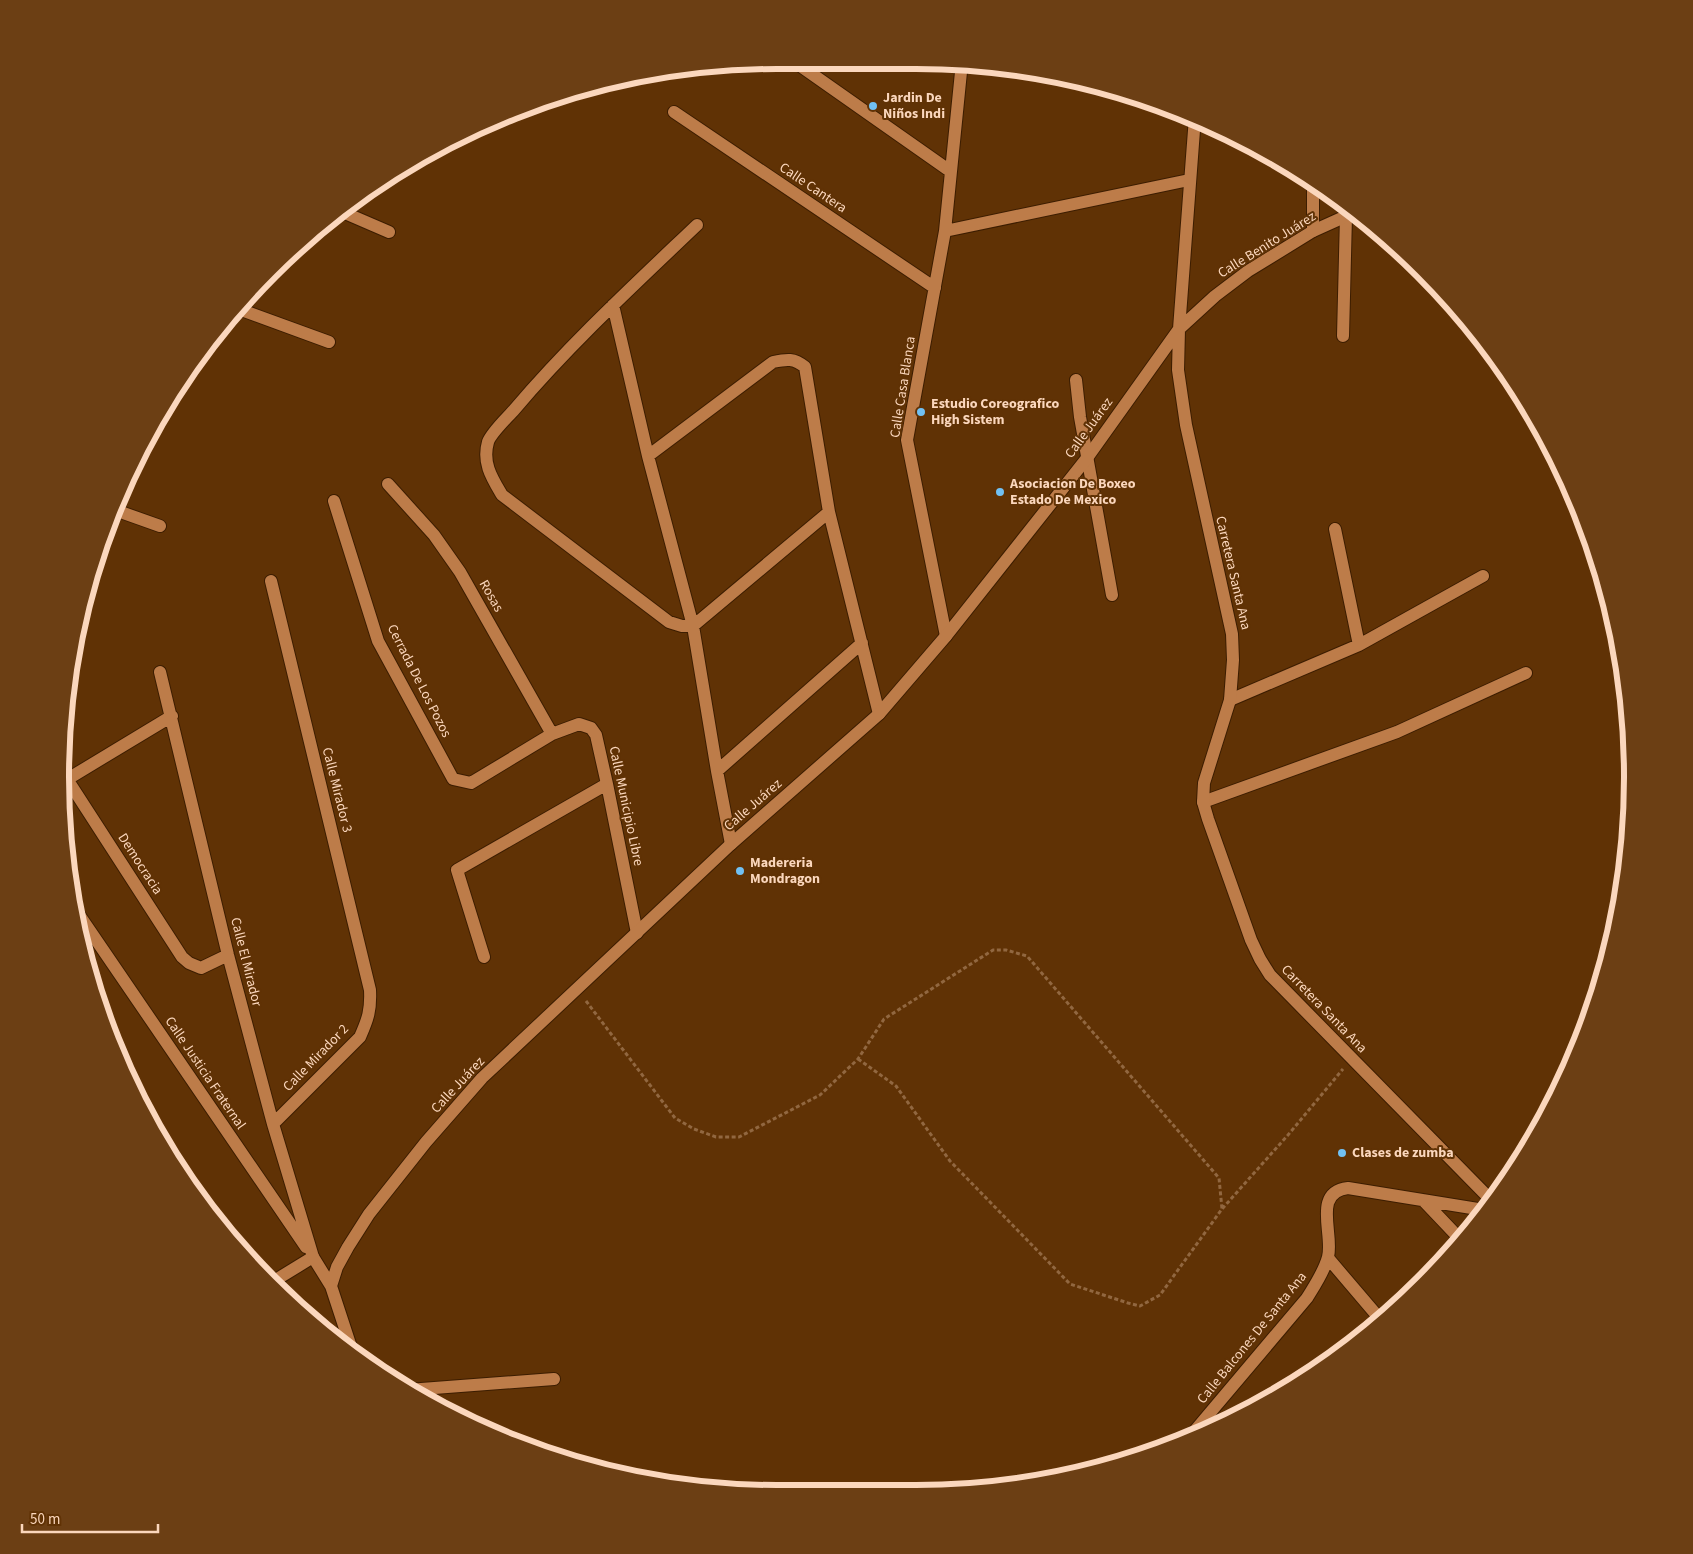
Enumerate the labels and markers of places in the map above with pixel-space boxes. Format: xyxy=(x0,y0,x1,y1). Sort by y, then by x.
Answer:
place label: Jardin De Niños Indi xyxy=(883,88,945,124)
marker: Jardin De Niños Indi xyxy=(867,100,879,112)
place label: Estudio Coreografico High Sistem xyxy=(931,394,1060,430)
marker: Estudio Coreografico High Sistem xyxy=(915,406,927,418)
place label: Asociacion De Boxeo Estado De Mexico xyxy=(1009,474,1136,510)
marker: Asociacion De Boxeo Estado De Mexico xyxy=(994,486,1006,498)
place label: Madereria Mondragon xyxy=(750,853,820,889)
marker: Madereria Mondragon xyxy=(734,865,746,877)
place label: Clases de zumba xyxy=(1352,1143,1454,1163)
marker: Clases de zumba xyxy=(1336,1147,1348,1159)

